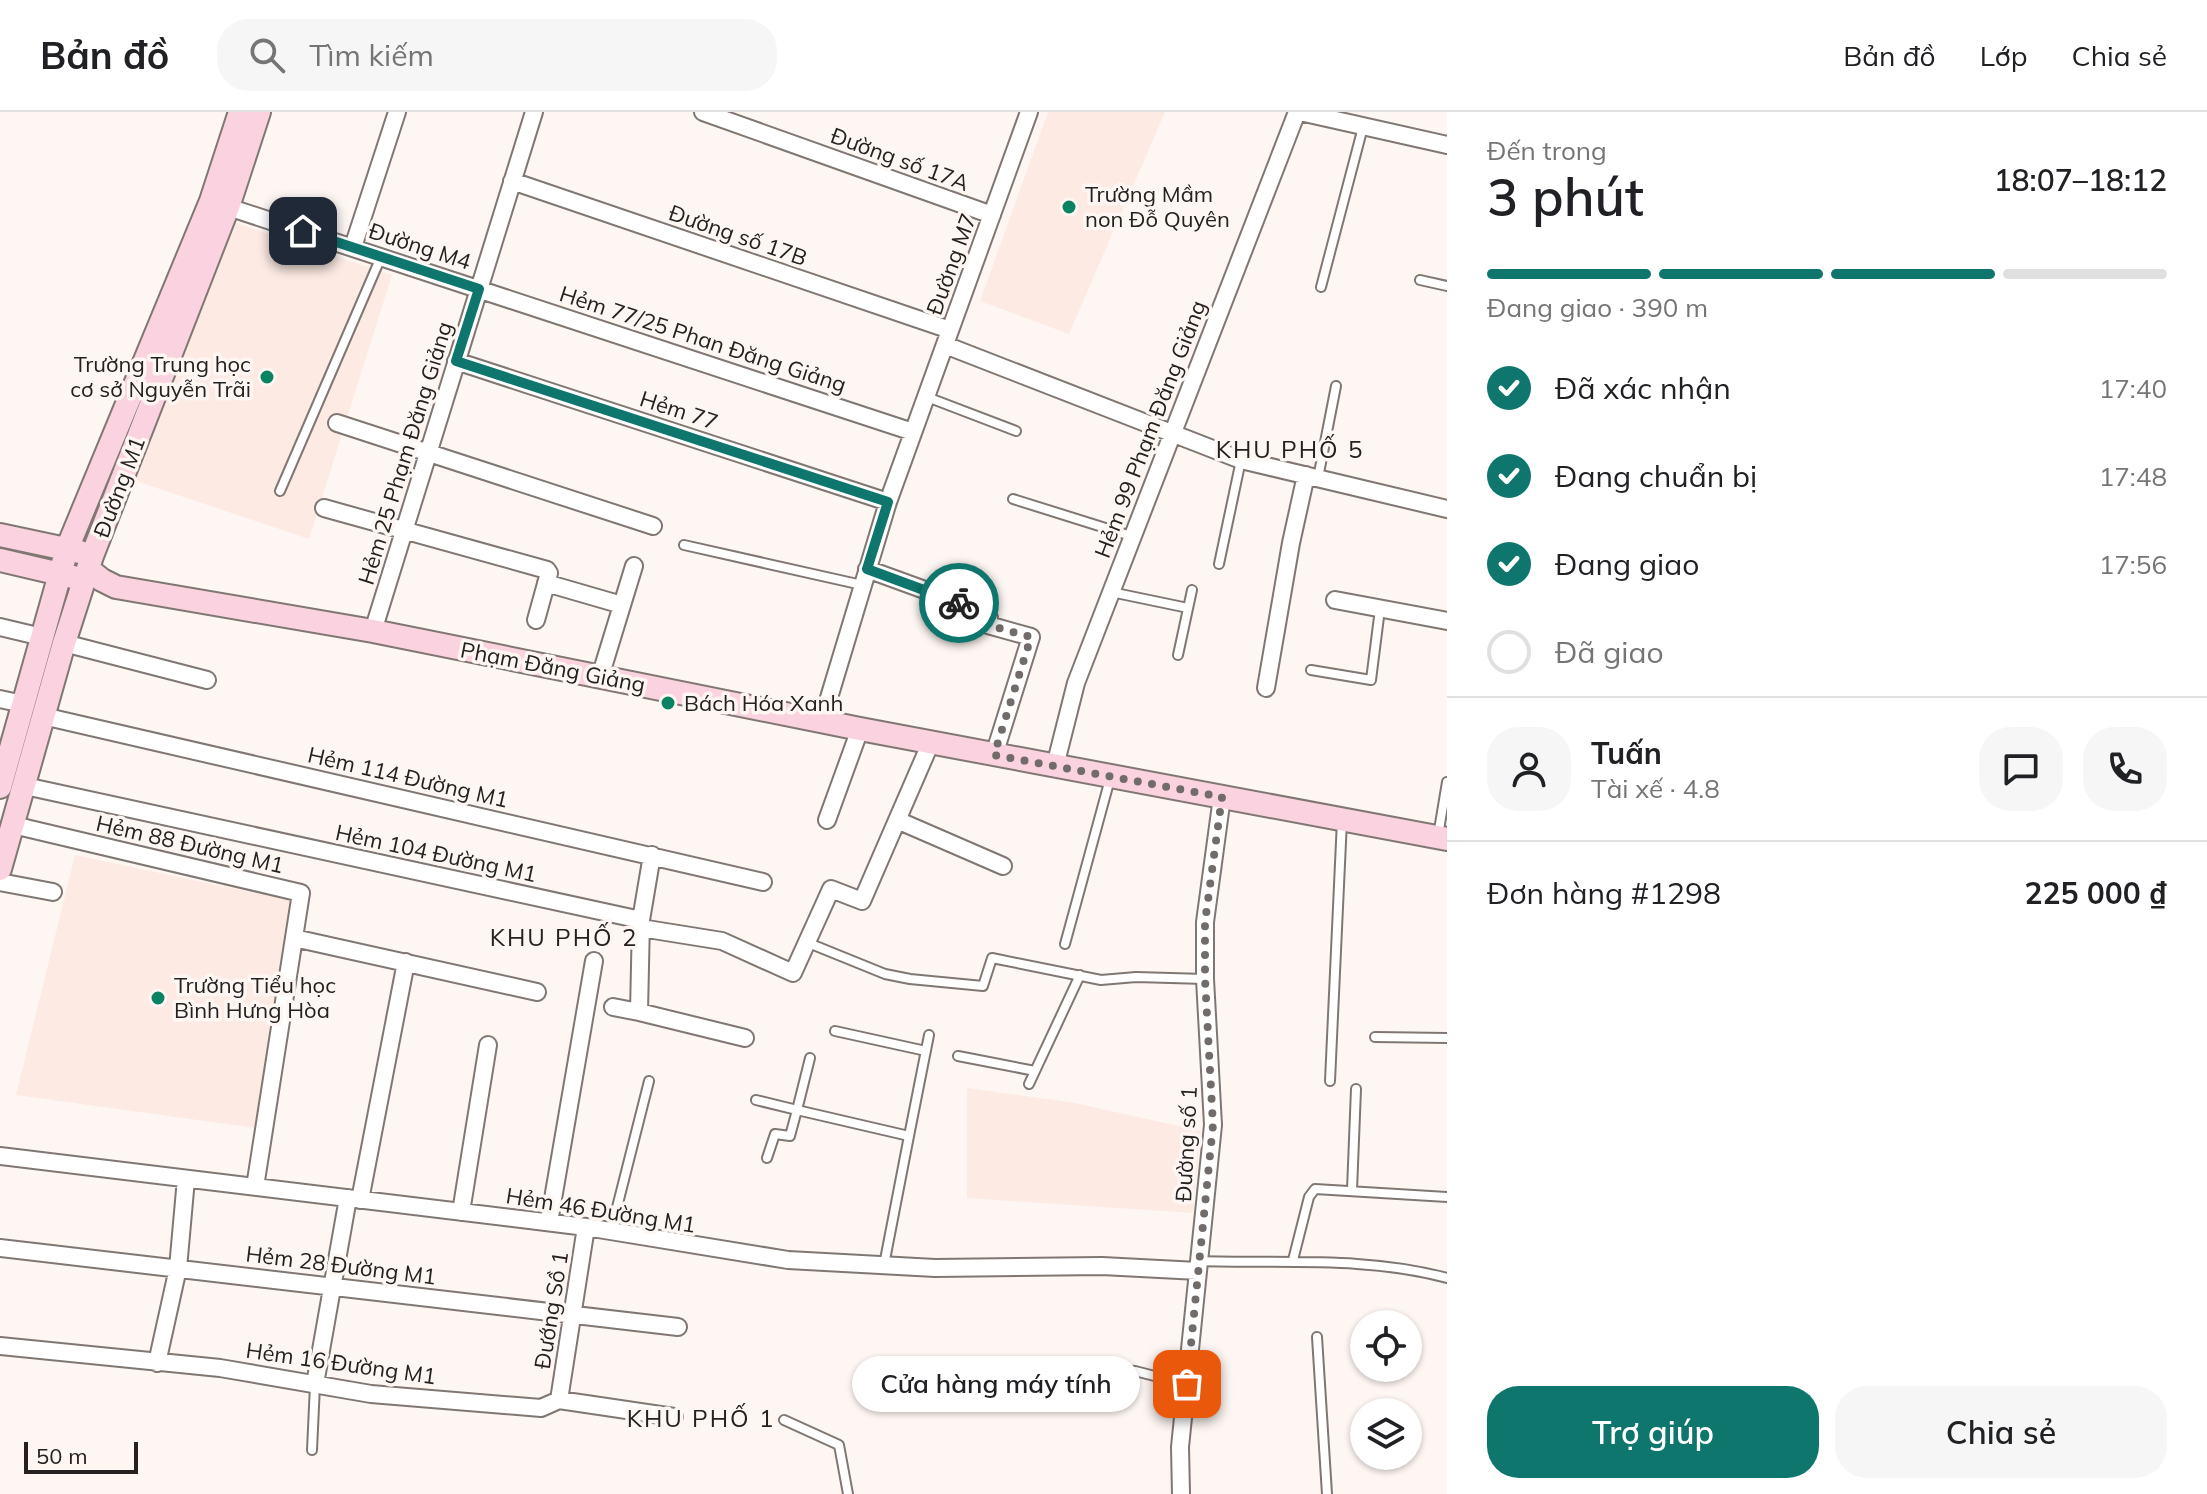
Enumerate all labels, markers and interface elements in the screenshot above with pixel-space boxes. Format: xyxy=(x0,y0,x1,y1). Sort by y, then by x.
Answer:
search box xyxy=(217,19,777,91)
text: Bản đồ xyxy=(40,31,169,79)
icon: search xyxy=(245,33,289,77)
text: Tìm kiếm xyxy=(309,36,434,74)
text: Bản đồ xyxy=(1843,38,1936,73)
text: Lớp xyxy=(1980,38,2028,73)
text: Chia sẻ xyxy=(2072,38,2167,73)
street label: Đường số 17A xyxy=(827,121,973,197)
text: Đến trong xyxy=(1487,134,1607,167)
text: 18:07–18:12 xyxy=(1994,161,2167,199)
text: 3 phút xyxy=(1487,164,1644,229)
place label: Trường Mầm non Đỗ Quyên xyxy=(1085,180,1230,233)
pin xyxy=(269,197,337,265)
street label: Đường số 17B xyxy=(665,198,811,272)
marker: Trường Mầm non Đỗ Quyên xyxy=(1060,198,1078,216)
icon: home xyxy=(281,209,325,253)
street label: Đường M7 xyxy=(920,210,982,318)
street label: Đường M4 xyxy=(365,216,475,276)
street label: Hẻm 77/25 Phan Đăng Giảng xyxy=(556,279,850,399)
text: Đang giao · 390 m xyxy=(1487,291,1708,324)
street label: Hẻm 99 Phạm Đăng Giảng xyxy=(1088,296,1212,562)
street label: Hẻm 25 Phạm Đăng Giảng xyxy=(352,318,458,588)
place label: Trường Trung học cơ sở Nguyễn Trãi xyxy=(70,350,251,403)
icon: check xyxy=(1487,366,1531,410)
marker: Trường Trung học cơ sở Nguyễn Trãi xyxy=(258,368,276,386)
text: Đã xác nhận xyxy=(1555,369,1731,407)
text: 17:40 xyxy=(2099,372,2167,405)
street label: Hẻm 77 xyxy=(636,384,722,436)
street label: Đường M1 xyxy=(87,433,151,541)
district label: KHU PHỐ 5 xyxy=(1216,434,1364,464)
icon: check xyxy=(1487,454,1531,498)
text: Đang chuẩn bị xyxy=(1555,457,1757,495)
text: 17:48 xyxy=(2099,460,2167,493)
icon: check xyxy=(1487,542,1531,586)
text: Đang giao xyxy=(1555,545,1699,583)
text: 17:56 xyxy=(2099,548,2167,581)
courier xyxy=(919,563,999,643)
icon: bike xyxy=(937,581,981,625)
text: Đã giao xyxy=(1555,633,1664,671)
street label: Phạm Đăng Giảng xyxy=(458,635,648,699)
place label: Bách Hóa Xanh xyxy=(684,689,843,717)
marker: Bách Hóa Xanh xyxy=(659,694,677,712)
button: person xyxy=(1487,727,1571,811)
button: chat xyxy=(1979,727,2063,811)
button: phone xyxy=(2083,727,2167,811)
text: Tuấn xyxy=(1591,734,1662,772)
street label: Hẻm 114 Đường M1 xyxy=(305,740,511,814)
text: Tài xế · 4.8 xyxy=(1591,772,1720,805)
street label: Hẻm 88 Đường M1 xyxy=(93,809,287,879)
street label: Hẻm 104 Đường M1 xyxy=(333,818,539,888)
text: Đơn hàng #1298 xyxy=(1487,874,1721,912)
text: 225 000 ₫ xyxy=(2025,874,2167,912)
district label: KHU PHỐ 2 xyxy=(490,922,638,952)
place label: Trường Tiểu học Bình Hưng Hòa xyxy=(174,971,336,1024)
marker: Trường Tiểu học Bình Hưng Hòa xyxy=(149,989,167,1007)
street label: Đường số 1 xyxy=(1169,1085,1203,1203)
street label: Hẻm 46 Đường M1 xyxy=(504,1181,698,1239)
street label: Hẻm 28 Đường M1 xyxy=(244,1239,438,1291)
street label: Đướng Sồ 1 xyxy=(528,1249,574,1371)
map controls xyxy=(1350,1310,1422,1470)
button: locate xyxy=(1350,1310,1422,1382)
street label: Hẻm 16 Đường M1 xyxy=(244,1336,438,1390)
pin xyxy=(1153,1350,1221,1418)
callout: Cửa hàng máy tính xyxy=(851,1356,1139,1412)
icon: bag xyxy=(1165,1362,1209,1406)
text: Cửa hàng máy tính xyxy=(880,1367,1112,1400)
button: Trợ giúp xyxy=(1487,1386,1819,1478)
button: Chia sẻ xyxy=(1835,1386,2167,1478)
button: layers xyxy=(1350,1398,1422,1470)
district label: KHU PHỐ 1 xyxy=(627,1403,775,1433)
scale bar xyxy=(24,1438,138,1474)
text: 50 m xyxy=(36,1442,87,1470)

